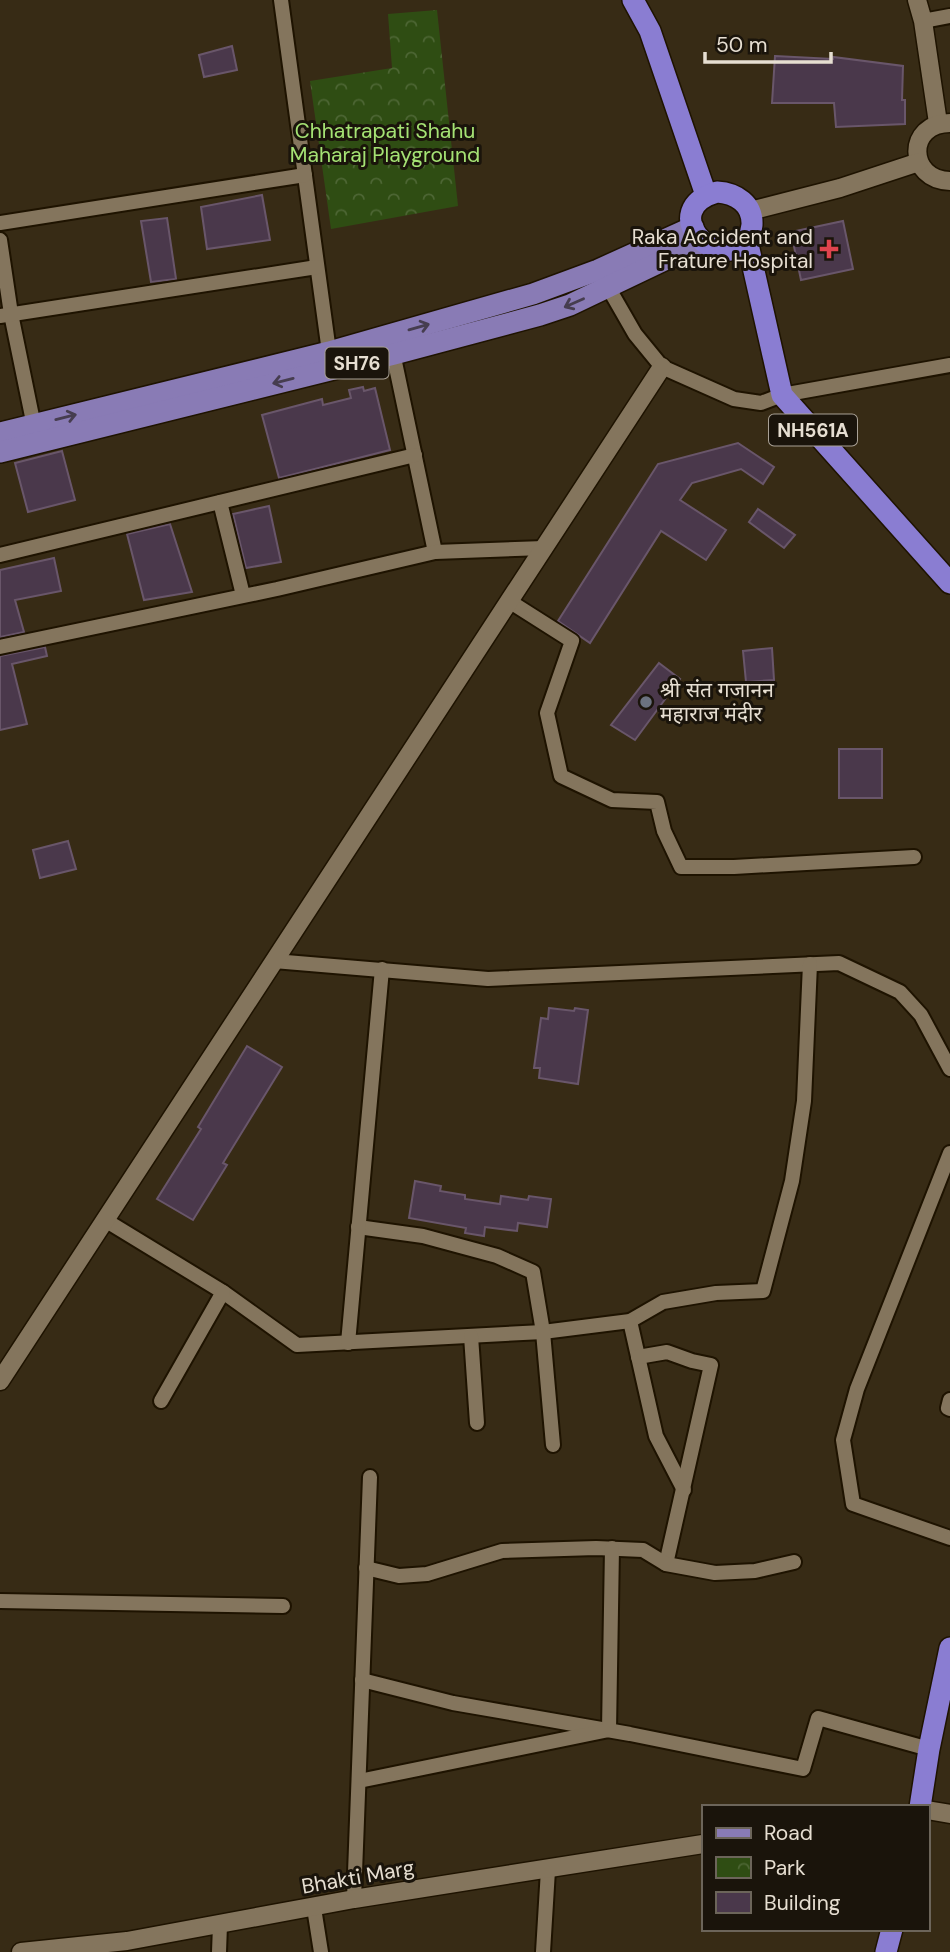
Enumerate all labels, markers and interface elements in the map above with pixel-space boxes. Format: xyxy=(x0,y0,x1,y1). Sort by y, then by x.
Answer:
scale bar xyxy=(705,21,831,65)
text: 50 m xyxy=(716,31,767,59)
park label: Chhatrapati Shahu Maharaj Playground xyxy=(290,117,480,169)
place label: Raka Accident and Frature Hospital xyxy=(632,223,813,275)
marker: Raka Accident and Frature Hospital xyxy=(819,239,839,259)
one-way arrow xyxy=(564,297,585,310)
one-way arrow xyxy=(408,320,430,333)
road number: SH76 xyxy=(326,348,388,378)
one-way arrow xyxy=(272,375,295,388)
one-way arrow xyxy=(54,410,77,423)
road number: NH561A xyxy=(769,414,857,446)
place label: श्री संंत गजानन महाराज मंदीर xyxy=(660,676,774,728)
marker: श्री संंत गजानन महाराज मंदीर xyxy=(638,694,654,710)
legend xyxy=(702,1805,929,1931)
text: Road xyxy=(764,1819,813,1847)
street label: Bhakti Marg xyxy=(299,1853,417,1901)
text: Park xyxy=(764,1854,806,1882)
text: Building xyxy=(764,1889,841,1917)

